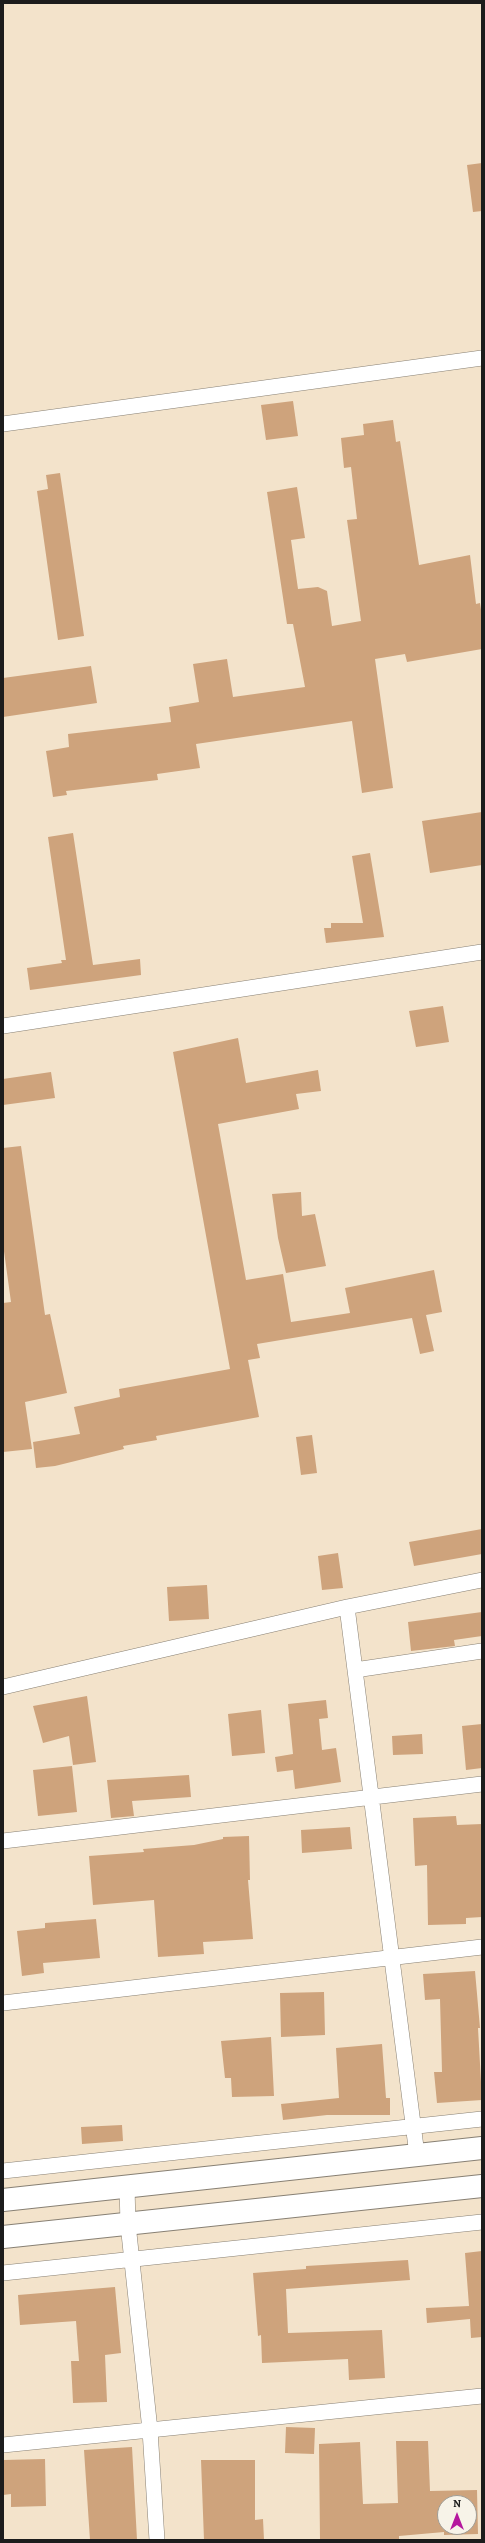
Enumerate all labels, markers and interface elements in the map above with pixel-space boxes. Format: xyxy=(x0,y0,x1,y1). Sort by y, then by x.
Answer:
north arrow xyxy=(437,2495,477,2535)
text: N xyxy=(453,2496,461,2511)

